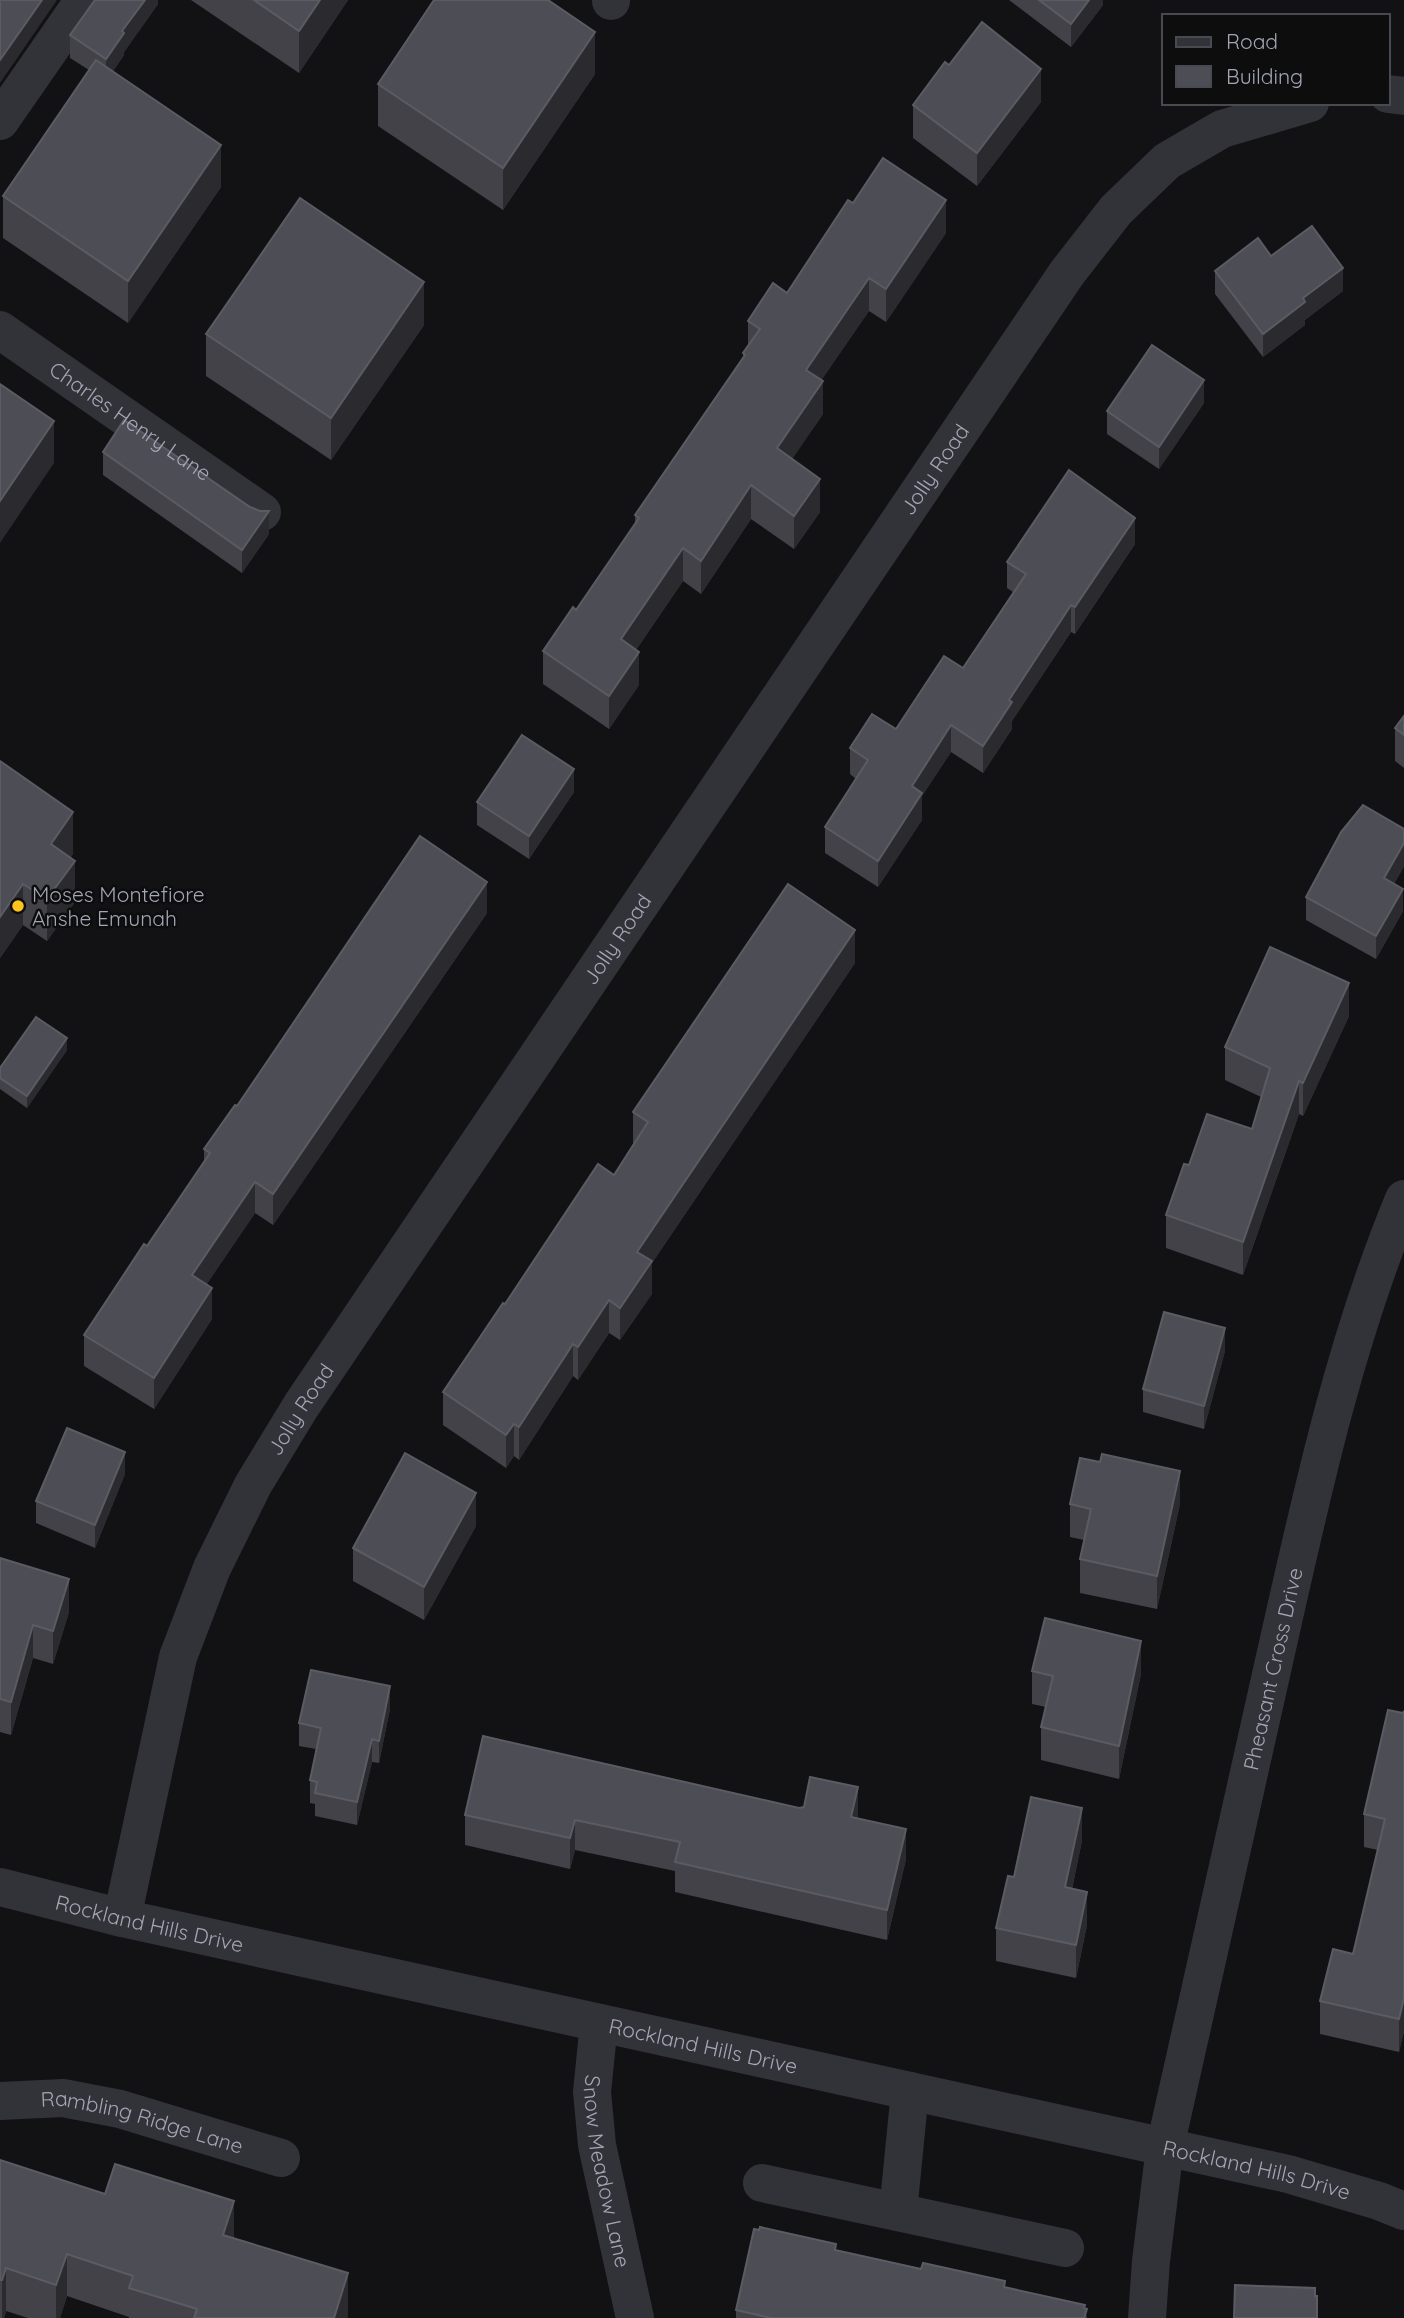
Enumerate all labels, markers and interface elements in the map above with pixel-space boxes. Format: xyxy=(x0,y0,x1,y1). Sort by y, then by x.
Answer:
legend xyxy=(1162,14,1390,105)
text: Road xyxy=(1226,28,1278,54)
text: Building xyxy=(1226,63,1303,89)
street label: Charles Henry Lane xyxy=(45,355,217,486)
street label: Jolly Road xyxy=(894,419,974,520)
place label: Moses Montefiore Anshe Emunah xyxy=(32,881,205,931)
street label: Jolly Road xyxy=(577,889,657,989)
marker: Moses Montefiore Anshe Emunah xyxy=(10,898,26,914)
street label: Jolly Road xyxy=(261,1358,339,1460)
street label: Pheasant Cross Drive xyxy=(1237,1565,1308,1773)
street label: Rockland Hills Drive xyxy=(53,1889,246,1957)
street label: Rockland Hills Drive xyxy=(607,2012,800,2079)
street label: Snow Meadow Lane xyxy=(579,2074,637,2270)
street label: Rambling Ridge Lane xyxy=(40,2085,246,2159)
street label: Rockland Hills Drive xyxy=(1160,2134,1354,2205)

